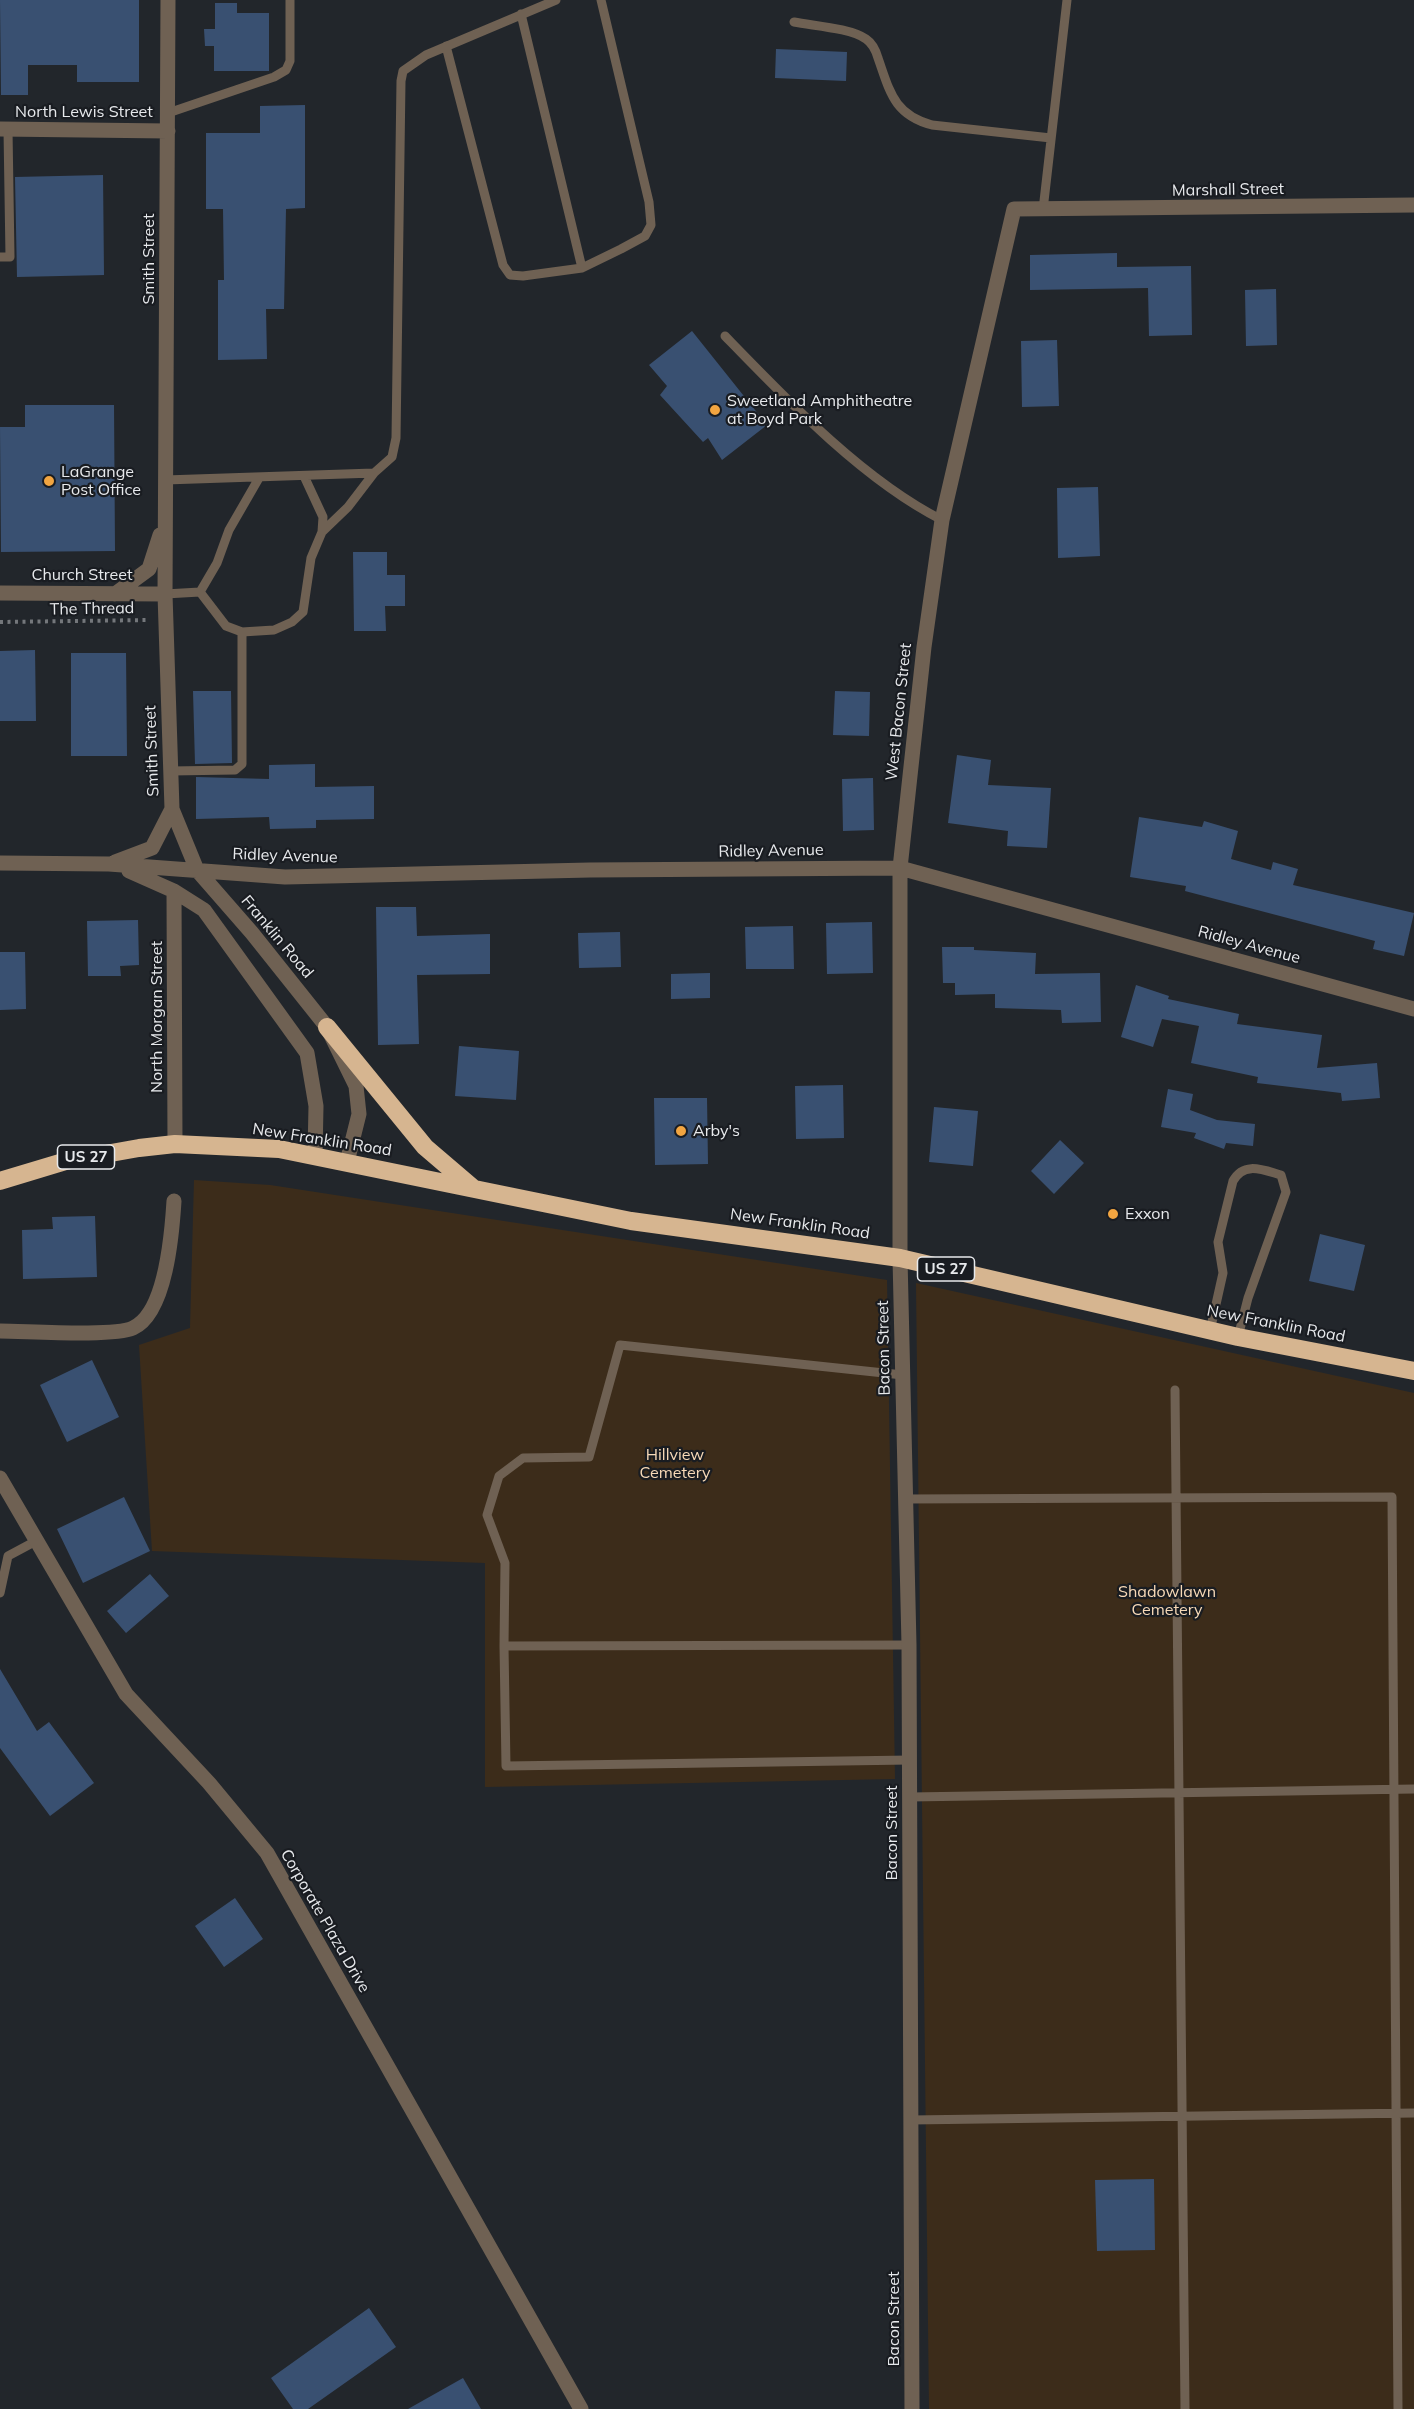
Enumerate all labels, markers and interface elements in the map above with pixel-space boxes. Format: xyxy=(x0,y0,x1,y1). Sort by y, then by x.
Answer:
street label: North Lewis Street xyxy=(15,102,153,122)
street label: Marshall Street xyxy=(1172,179,1284,201)
street label: Smith Street xyxy=(139,213,159,305)
place label: Sweetland Amphitheatre at Boyd Park xyxy=(727,391,912,429)
marker: Sweetland Amphitheatre at Boyd Park xyxy=(708,403,722,417)
place label: LaGrange Post Office xyxy=(61,462,141,500)
marker: LaGrange Post Office xyxy=(42,474,56,488)
street label: Church Street xyxy=(32,565,132,585)
street label: The Thread xyxy=(50,599,134,619)
street label: West Bacon Street xyxy=(882,642,916,782)
street label: Smith Street xyxy=(141,705,163,797)
street label: Ridley Avenue xyxy=(718,840,824,862)
street label: Ridley Avenue xyxy=(232,845,338,867)
street label: Franklin Road xyxy=(237,892,317,982)
street label: Ridley Avenue xyxy=(1196,922,1302,968)
street label: North Morgan Street xyxy=(147,941,167,1093)
street label: New Franklin Road xyxy=(251,1120,393,1160)
place label: Arby's xyxy=(693,1121,740,1141)
marker: Arby's xyxy=(674,1124,688,1138)
road number: US 27 xyxy=(58,1145,115,1169)
place label: Exxon xyxy=(1125,1204,1170,1224)
street label: New Franklin Road xyxy=(729,1205,871,1243)
marker: Exxon xyxy=(1106,1207,1120,1221)
road number: US 27 xyxy=(918,1257,974,1281)
street label: Bacon Street xyxy=(874,1300,894,1396)
street label: New Franklin Road xyxy=(1205,1301,1347,1347)
park label: Hillview Cemetery xyxy=(640,1445,710,1483)
park label: Shadowlawn Cemetery xyxy=(1118,1582,1216,1620)
street label: Bacon Street xyxy=(882,1785,902,1881)
street label: Corporate Plaza Drive xyxy=(276,1846,374,1996)
street label: Bacon Street xyxy=(884,2271,904,2367)

